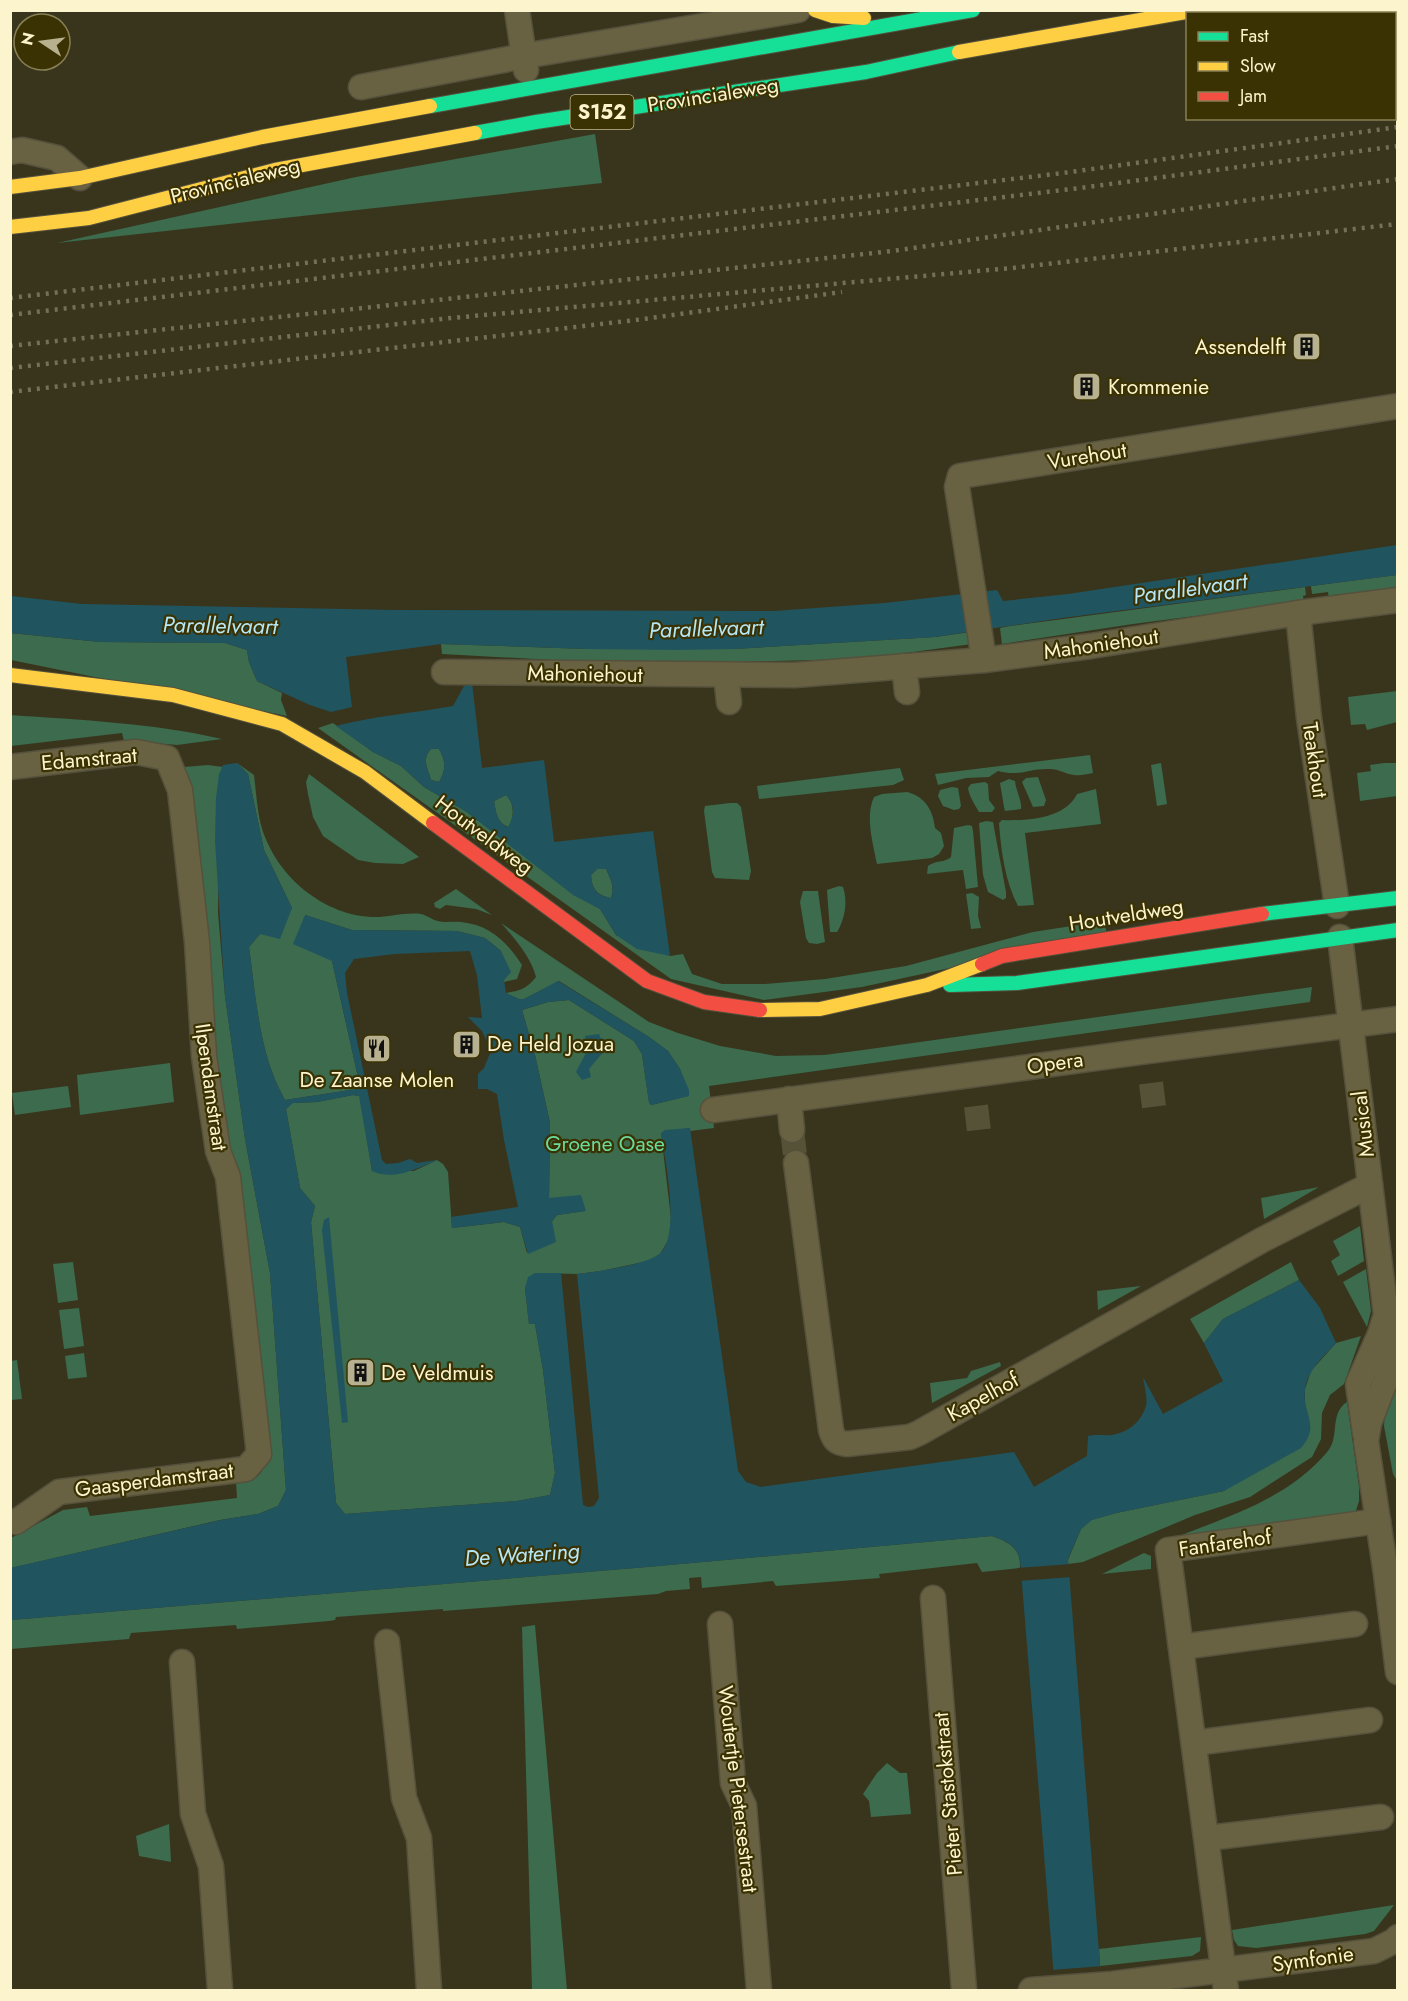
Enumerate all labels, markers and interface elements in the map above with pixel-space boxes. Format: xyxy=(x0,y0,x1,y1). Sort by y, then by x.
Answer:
north arrow xyxy=(12,12,72,72)
legend xyxy=(1186,12,1396,120)
text: Fast xyxy=(1240,23,1269,49)
text: N xyxy=(15,30,41,48)
text: Slow xyxy=(1240,53,1277,79)
street label: Provincialeweg xyxy=(645,70,781,120)
text: Jam xyxy=(1238,83,1267,109)
road number: S152 xyxy=(570,95,634,129)
street label: Provincialeweg xyxy=(167,150,303,212)
building icon: Assendelft xyxy=(1291,331,1323,363)
place label: Assendelft xyxy=(1195,332,1286,362)
building icon: Krommenie xyxy=(1071,371,1103,403)
place label: Krommenie xyxy=(1108,372,1209,402)
street label: Vurehout xyxy=(1045,435,1129,477)
water label: Parallelvaart xyxy=(1131,564,1251,612)
water label: Parallelvaart xyxy=(162,608,279,642)
water label: Parallelvaart xyxy=(648,610,766,646)
street label: Mahoniehout xyxy=(1042,621,1160,667)
street label: Mahoniehout xyxy=(527,658,643,690)
street label: Teakhout xyxy=(1295,720,1335,800)
street label: Edamstraat xyxy=(40,740,138,778)
street label: Houtveldweg xyxy=(429,788,539,882)
street label: Houtveldweg xyxy=(1066,891,1186,939)
street label: Ilpendamstraat xyxy=(187,1021,235,1153)
building icon: De Held Jozua xyxy=(450,1028,482,1060)
place label: De Held Jozua xyxy=(487,1029,614,1059)
restaurant icon: De Zaanse Molen xyxy=(361,1033,393,1065)
street label: Opera xyxy=(1025,1044,1085,1082)
place label: De Zaanse Molen xyxy=(300,1065,454,1095)
street label: Musical xyxy=(1344,1089,1382,1159)
park label: Groene Oase xyxy=(545,1129,665,1159)
building icon: De Veldmuis xyxy=(344,1357,376,1389)
place label: De Veldmuis xyxy=(381,1358,494,1388)
street label: Kapelhof xyxy=(942,1364,1025,1429)
street label: Gaasperdamstraat xyxy=(73,1455,235,1505)
street label: Fanfarehof xyxy=(1177,1522,1274,1564)
water label: De Watering xyxy=(463,1534,581,1574)
street label: Woutertje Pietersestraat xyxy=(710,1684,766,1894)
street label: Pieter Stastokstraat xyxy=(926,1711,970,1877)
street label: Symfonie xyxy=(1270,1938,1356,1980)

